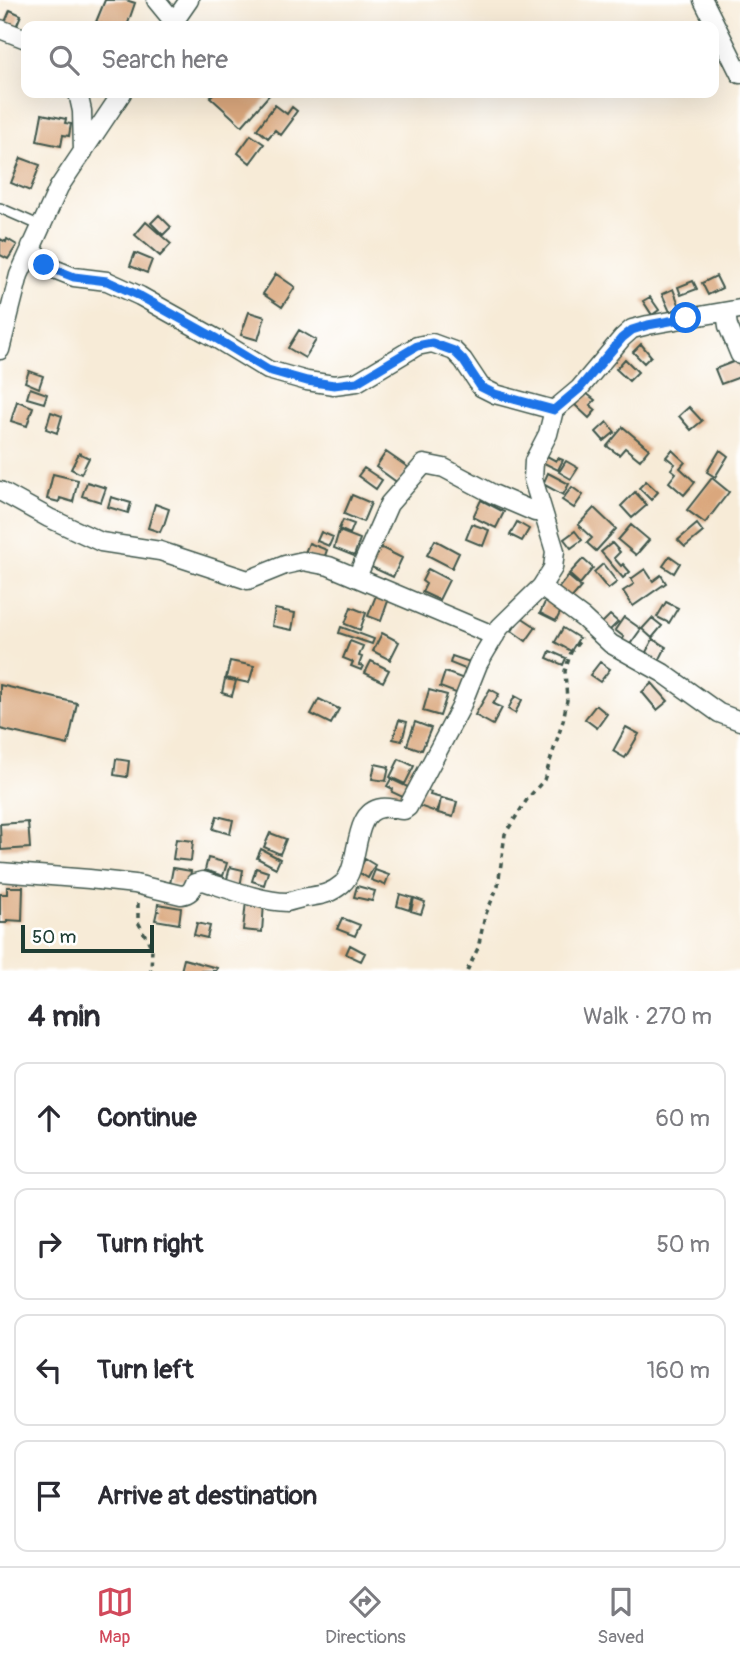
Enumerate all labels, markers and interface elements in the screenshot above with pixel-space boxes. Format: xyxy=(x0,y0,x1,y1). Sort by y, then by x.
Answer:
search box xyxy=(21,21,719,98)
icon: search xyxy=(45,41,83,79)
text: Search here xyxy=(101,44,228,76)
route end xyxy=(28,249,59,280)
route start xyxy=(670,302,701,333)
scale bar xyxy=(21,922,154,954)
text: 50 m xyxy=(32,925,76,949)
text: 4 min xyxy=(28,998,101,1035)
text: Walk · 270 m xyxy=(583,1002,712,1031)
icon: ahead xyxy=(30,1099,68,1137)
text: Continue xyxy=(97,1102,197,1134)
text: 60 m xyxy=(655,1104,710,1133)
icon: right xyxy=(30,1225,68,1263)
text: Turn right xyxy=(97,1228,203,1260)
text: 50 m xyxy=(656,1230,710,1259)
icon: left xyxy=(30,1351,68,1389)
text: Turn left xyxy=(97,1354,193,1386)
text: 160 m xyxy=(646,1356,710,1385)
icon: arrive xyxy=(30,1477,68,1515)
text: Arrive at destination xyxy=(97,1480,317,1512)
tab: Map xyxy=(96,1583,134,1649)
tab: Directions xyxy=(325,1583,406,1649)
tab: Saved xyxy=(597,1583,644,1649)

